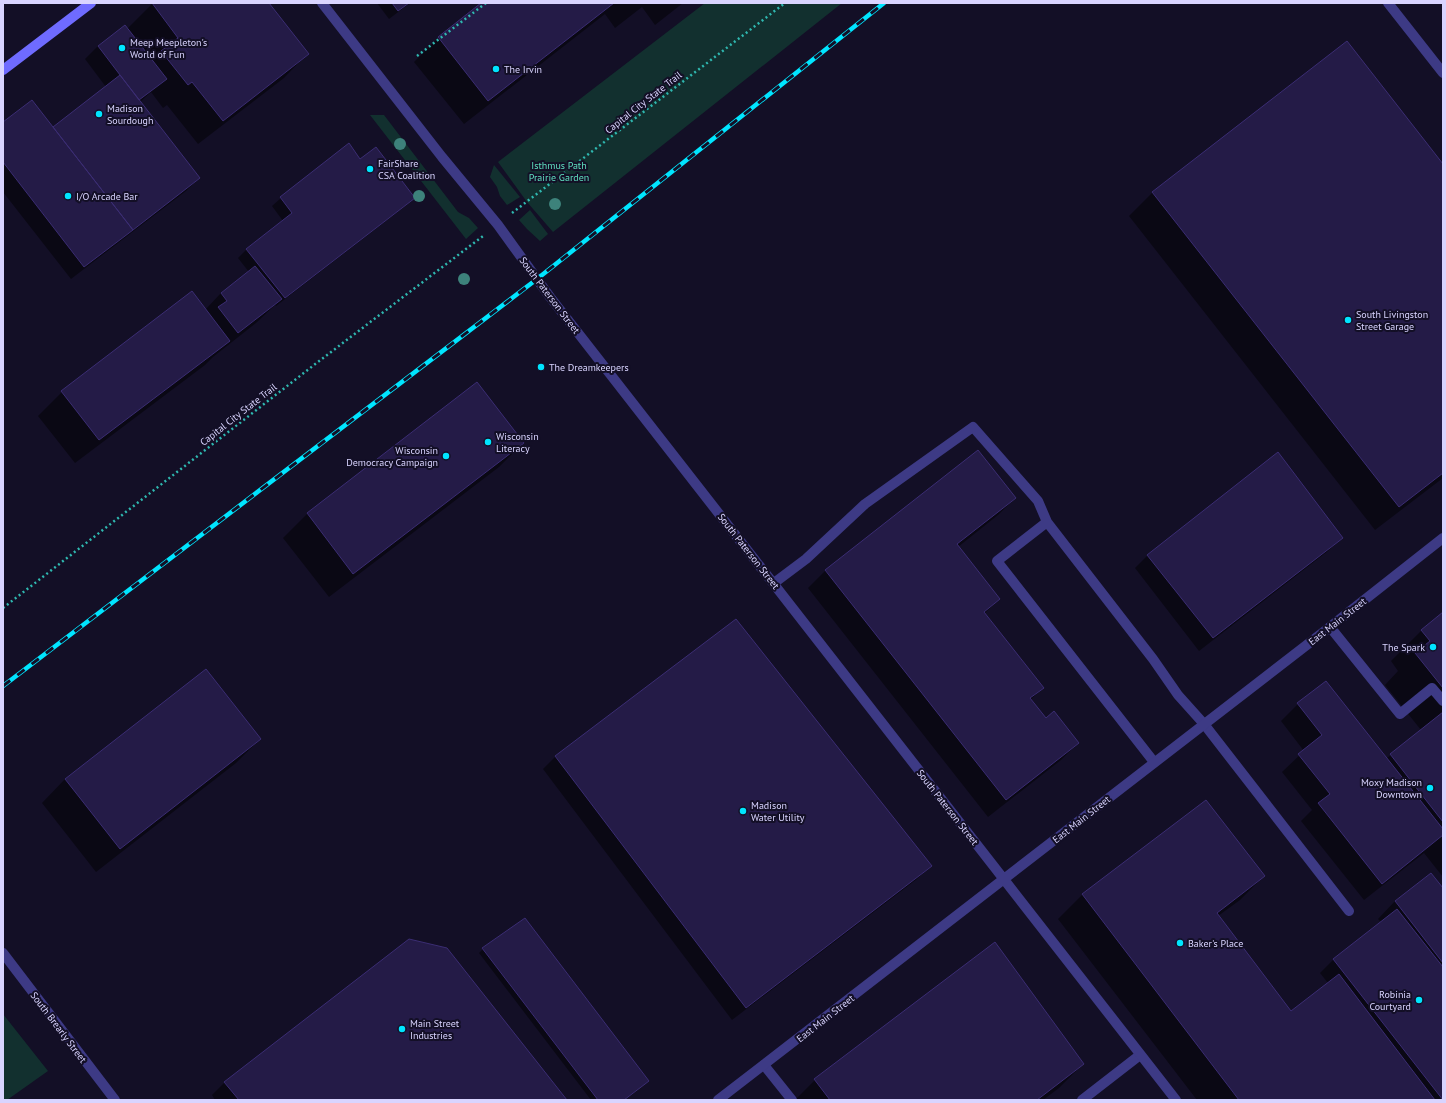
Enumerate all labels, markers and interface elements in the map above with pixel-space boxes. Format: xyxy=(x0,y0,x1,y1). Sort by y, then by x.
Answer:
place label: Meep Meepleton's World of Fun xyxy=(130,36,207,61)
marker: Meep Meepleton's World of Fun xyxy=(117,43,127,53)
place label: The Irvin xyxy=(504,63,542,76)
marker: The Irvin xyxy=(491,64,501,74)
street label: Capital City State Trail xyxy=(602,68,684,136)
place label: Madison Sourdough xyxy=(107,102,153,127)
marker: Madison Sourdough xyxy=(94,109,104,119)
place label: FairShare CSA Coalition xyxy=(378,157,435,182)
park label: Isthmus Path Prairie Garden xyxy=(529,159,589,184)
marker: FairShare CSA Coalition xyxy=(365,164,375,174)
place label: I/O Arcade Bar xyxy=(76,190,138,203)
marker: I/O Arcade Bar xyxy=(63,191,73,201)
street label: South Paterson Street xyxy=(516,254,583,337)
place label: South Livingston Street Garage xyxy=(1356,308,1428,333)
marker: South Livingston Street Garage xyxy=(1343,315,1353,325)
place label: The Dreamkeepers xyxy=(549,361,629,374)
marker: The Dreamkeepers xyxy=(536,362,546,372)
street label: Capital City State Trail xyxy=(197,380,279,448)
place label: Wisconsin Literacy xyxy=(496,430,539,455)
marker: Wisconsin Literacy xyxy=(483,437,493,447)
place label: Wisconsin Democracy Campaign xyxy=(346,444,438,469)
marker: Wisconsin Democracy Campaign xyxy=(441,451,451,461)
street label: South Paterson Street xyxy=(715,511,783,592)
street label: East Main Street xyxy=(1306,594,1369,648)
place label: The Spark xyxy=(1382,641,1425,654)
marker: The Spark xyxy=(1428,642,1438,652)
street label: South Paterson Street xyxy=(914,767,982,848)
place label: Moxy Madison Downtown xyxy=(1361,776,1422,801)
marker: Moxy Madison Downtown xyxy=(1425,783,1435,793)
street label: East Main Street xyxy=(1050,792,1113,846)
place label: Madison Water Utility xyxy=(751,799,805,824)
marker: Madison Water Utility xyxy=(738,806,748,816)
place label: Baker's Place xyxy=(1188,937,1243,950)
marker: Baker's Place xyxy=(1175,938,1185,948)
place label: Robinia Courtyard xyxy=(1369,988,1411,1013)
street label: South Brearly Street xyxy=(28,989,90,1066)
street label: East Main Street xyxy=(794,991,857,1045)
marker: Robinia Courtyard xyxy=(1414,995,1424,1005)
place label: Main Street Industries xyxy=(410,1017,460,1042)
marker: Main Street Industries xyxy=(397,1024,407,1034)

